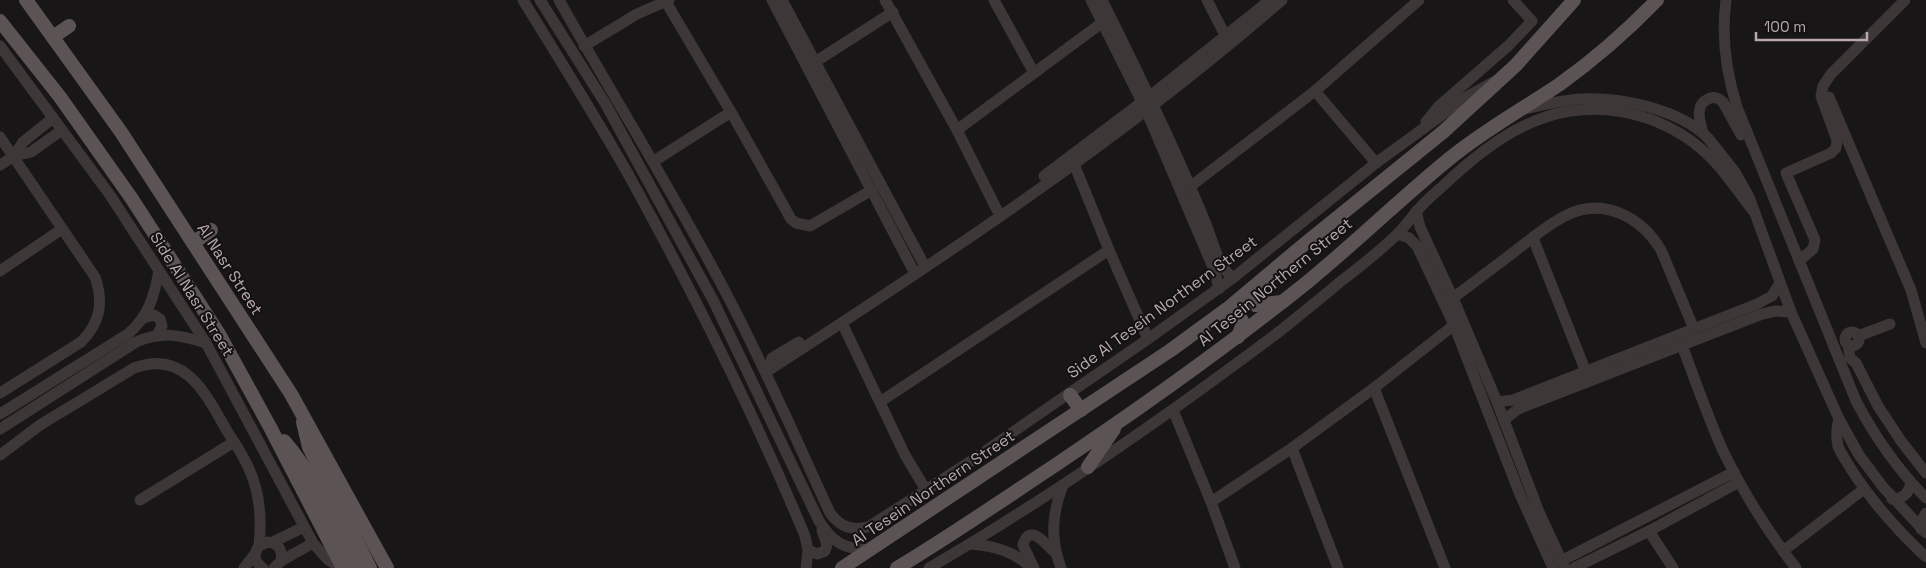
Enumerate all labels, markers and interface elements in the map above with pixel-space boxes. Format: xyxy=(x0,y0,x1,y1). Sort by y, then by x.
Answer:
scale bar xyxy=(1756,10,1867,42)
text: 100 m xyxy=(1764,17,1806,36)
street label: Al Tesein Northern Street xyxy=(1193,213,1357,351)
street label: Al Nasr Street xyxy=(193,219,267,319)
street label: Side Al Nasr Street xyxy=(145,228,239,360)
street label: Side Al Tesein Northern Street xyxy=(1063,231,1261,383)
street label: Al Tesein Northern Street xyxy=(847,425,1019,551)

